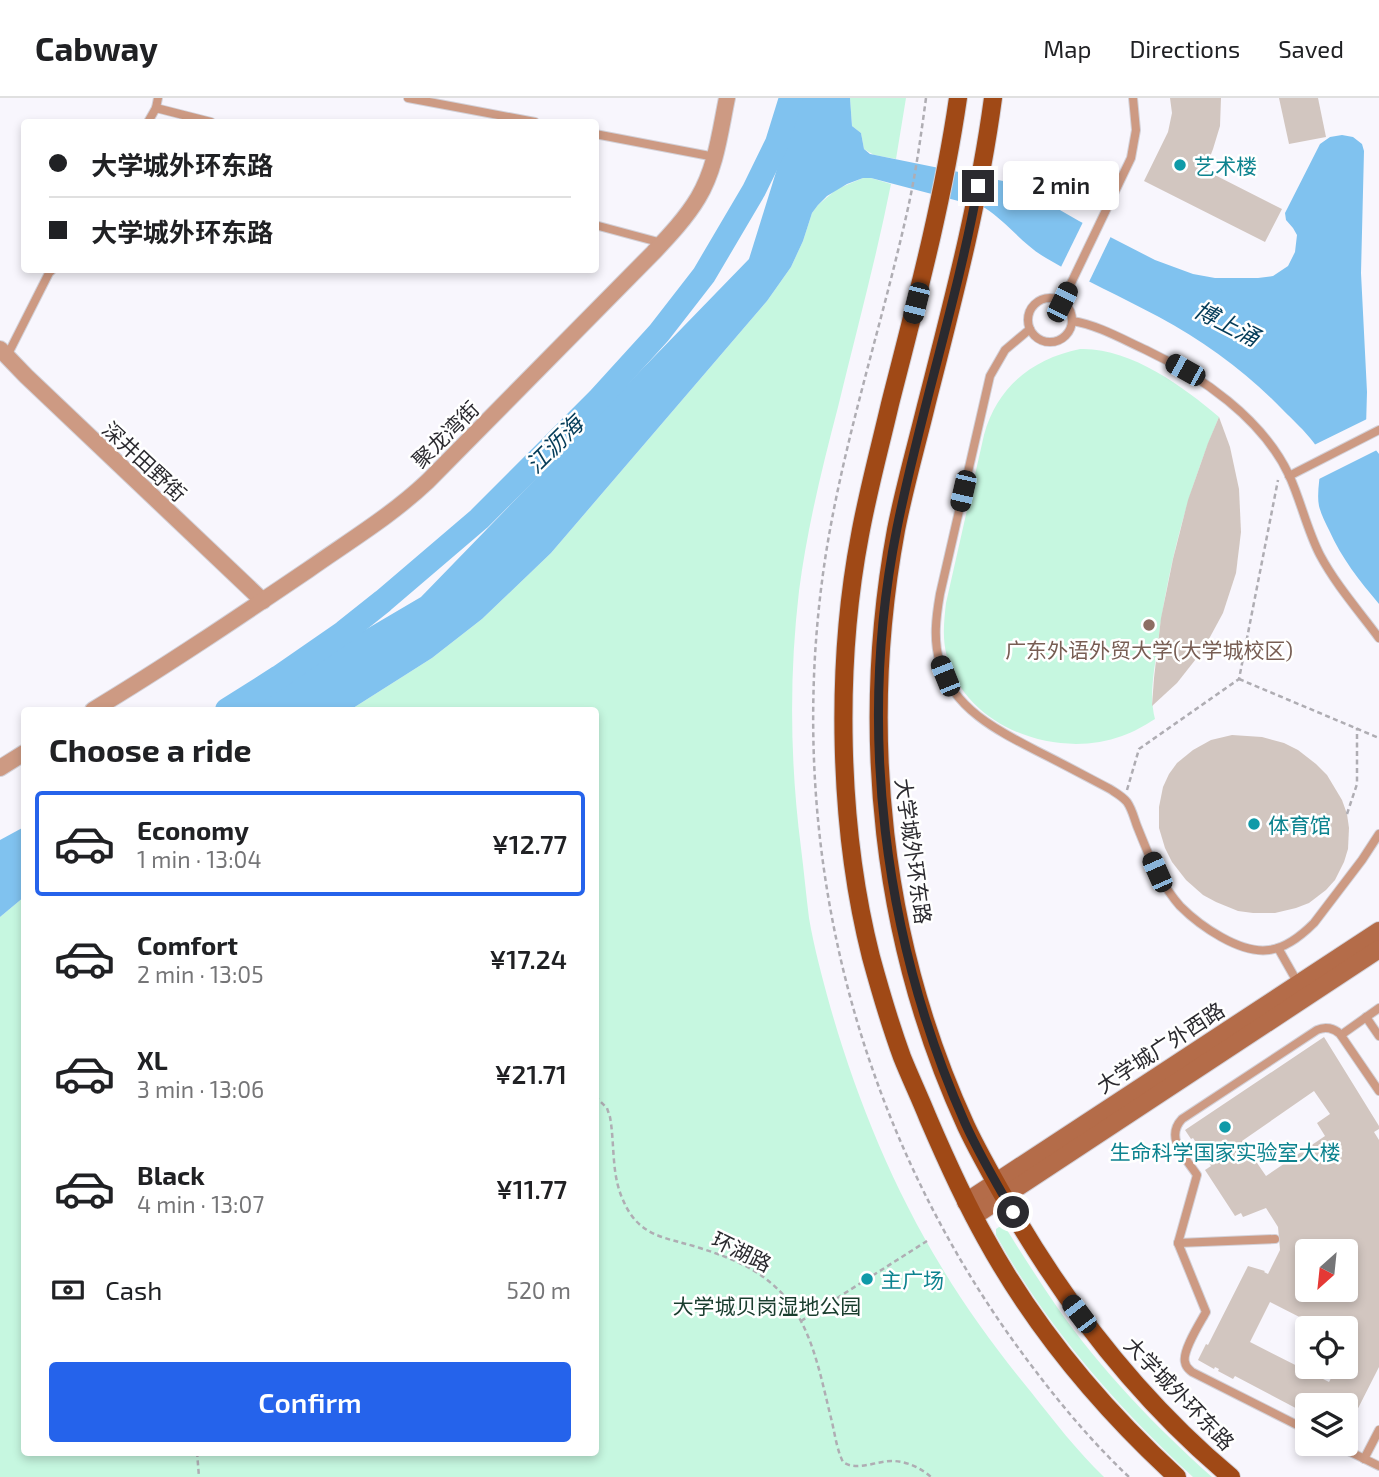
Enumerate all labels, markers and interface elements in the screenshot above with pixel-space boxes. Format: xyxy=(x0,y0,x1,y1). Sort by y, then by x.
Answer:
text: Cabway xyxy=(35,28,158,68)
text: Map xyxy=(1043,34,1091,63)
text: Directions xyxy=(1129,34,1240,63)
text: Saved xyxy=(1278,34,1344,63)
text: 大学城外环东路 xyxy=(91,149,273,180)
place label: 艺术楼 xyxy=(1194,153,1257,178)
marker: 艺术楼 xyxy=(1172,157,1188,173)
callout: 2 min xyxy=(1002,162,1118,210)
route end xyxy=(962,170,994,202)
text: 2 min xyxy=(1032,171,1090,199)
text: 大学城外环东路 xyxy=(91,216,273,247)
car xyxy=(1044,279,1081,325)
car xyxy=(901,280,932,326)
water label: 博上涌 xyxy=(1190,295,1267,352)
car xyxy=(1162,351,1209,389)
street label: 聚龙湾街 xyxy=(406,395,484,473)
water label: 江沥海 xyxy=(520,408,590,478)
street label: 深井田野街 xyxy=(98,416,192,506)
car xyxy=(949,468,978,514)
marker: 广东外语外贸大学(大学城校区) xyxy=(1141,617,1157,633)
place label: 广东外语外贸大学(大学城校区) xyxy=(1005,637,1293,662)
car xyxy=(928,653,963,699)
text: Choose a ride xyxy=(49,730,252,768)
street label: 大学城外环东路 xyxy=(891,776,937,926)
icon: car xyxy=(53,812,116,875)
place label: 体育馆 xyxy=(1268,812,1331,837)
text: Economy xyxy=(137,814,249,845)
marker: 体育馆 xyxy=(1246,816,1262,832)
text: ¥12.77 xyxy=(492,828,567,859)
text: 1 min · 13:04 xyxy=(137,845,262,873)
car xyxy=(1139,849,1176,895)
icon: car xyxy=(53,927,116,990)
text: Comfort xyxy=(137,929,238,960)
text: ¥17.24 xyxy=(490,943,567,974)
text: 2 min · 13:05 xyxy=(137,960,264,988)
street label: 大学城广外西路 xyxy=(1092,996,1228,1098)
icon: car xyxy=(53,1042,116,1105)
text: XL xyxy=(137,1044,168,1075)
text: ¥21.71 xyxy=(495,1058,567,1089)
text: 3 min · 13:06 xyxy=(137,1075,264,1103)
marker: 生命科学国家实验室大楼 xyxy=(1217,1119,1233,1135)
place label: 生命科学国家实验室大楼 xyxy=(1110,1139,1341,1164)
icon: car xyxy=(53,1157,116,1220)
text: Black xyxy=(137,1159,205,1190)
text: ¥11.77 xyxy=(496,1173,567,1204)
text: 4 min · 13:07 xyxy=(137,1190,264,1218)
route start xyxy=(997,1196,1029,1228)
street label: 环湖路 xyxy=(708,1226,776,1276)
north arrow xyxy=(1295,1239,1358,1302)
map controls xyxy=(1295,1239,1358,1456)
place label: 主广场 xyxy=(881,1267,944,1292)
icon: cash xyxy=(49,1271,87,1309)
marker: 主广场 xyxy=(859,1271,875,1287)
text: Cash xyxy=(105,1274,162,1305)
text: 520 m xyxy=(507,1276,571,1304)
car xyxy=(1058,1291,1101,1337)
park label: 大学城贝岗湿地公园 xyxy=(673,1293,862,1318)
button: locate xyxy=(1295,1316,1358,1379)
street label: 大学城外环东路 xyxy=(1120,1331,1240,1455)
button: Confirm xyxy=(49,1362,571,1442)
button: layers xyxy=(1295,1393,1358,1456)

